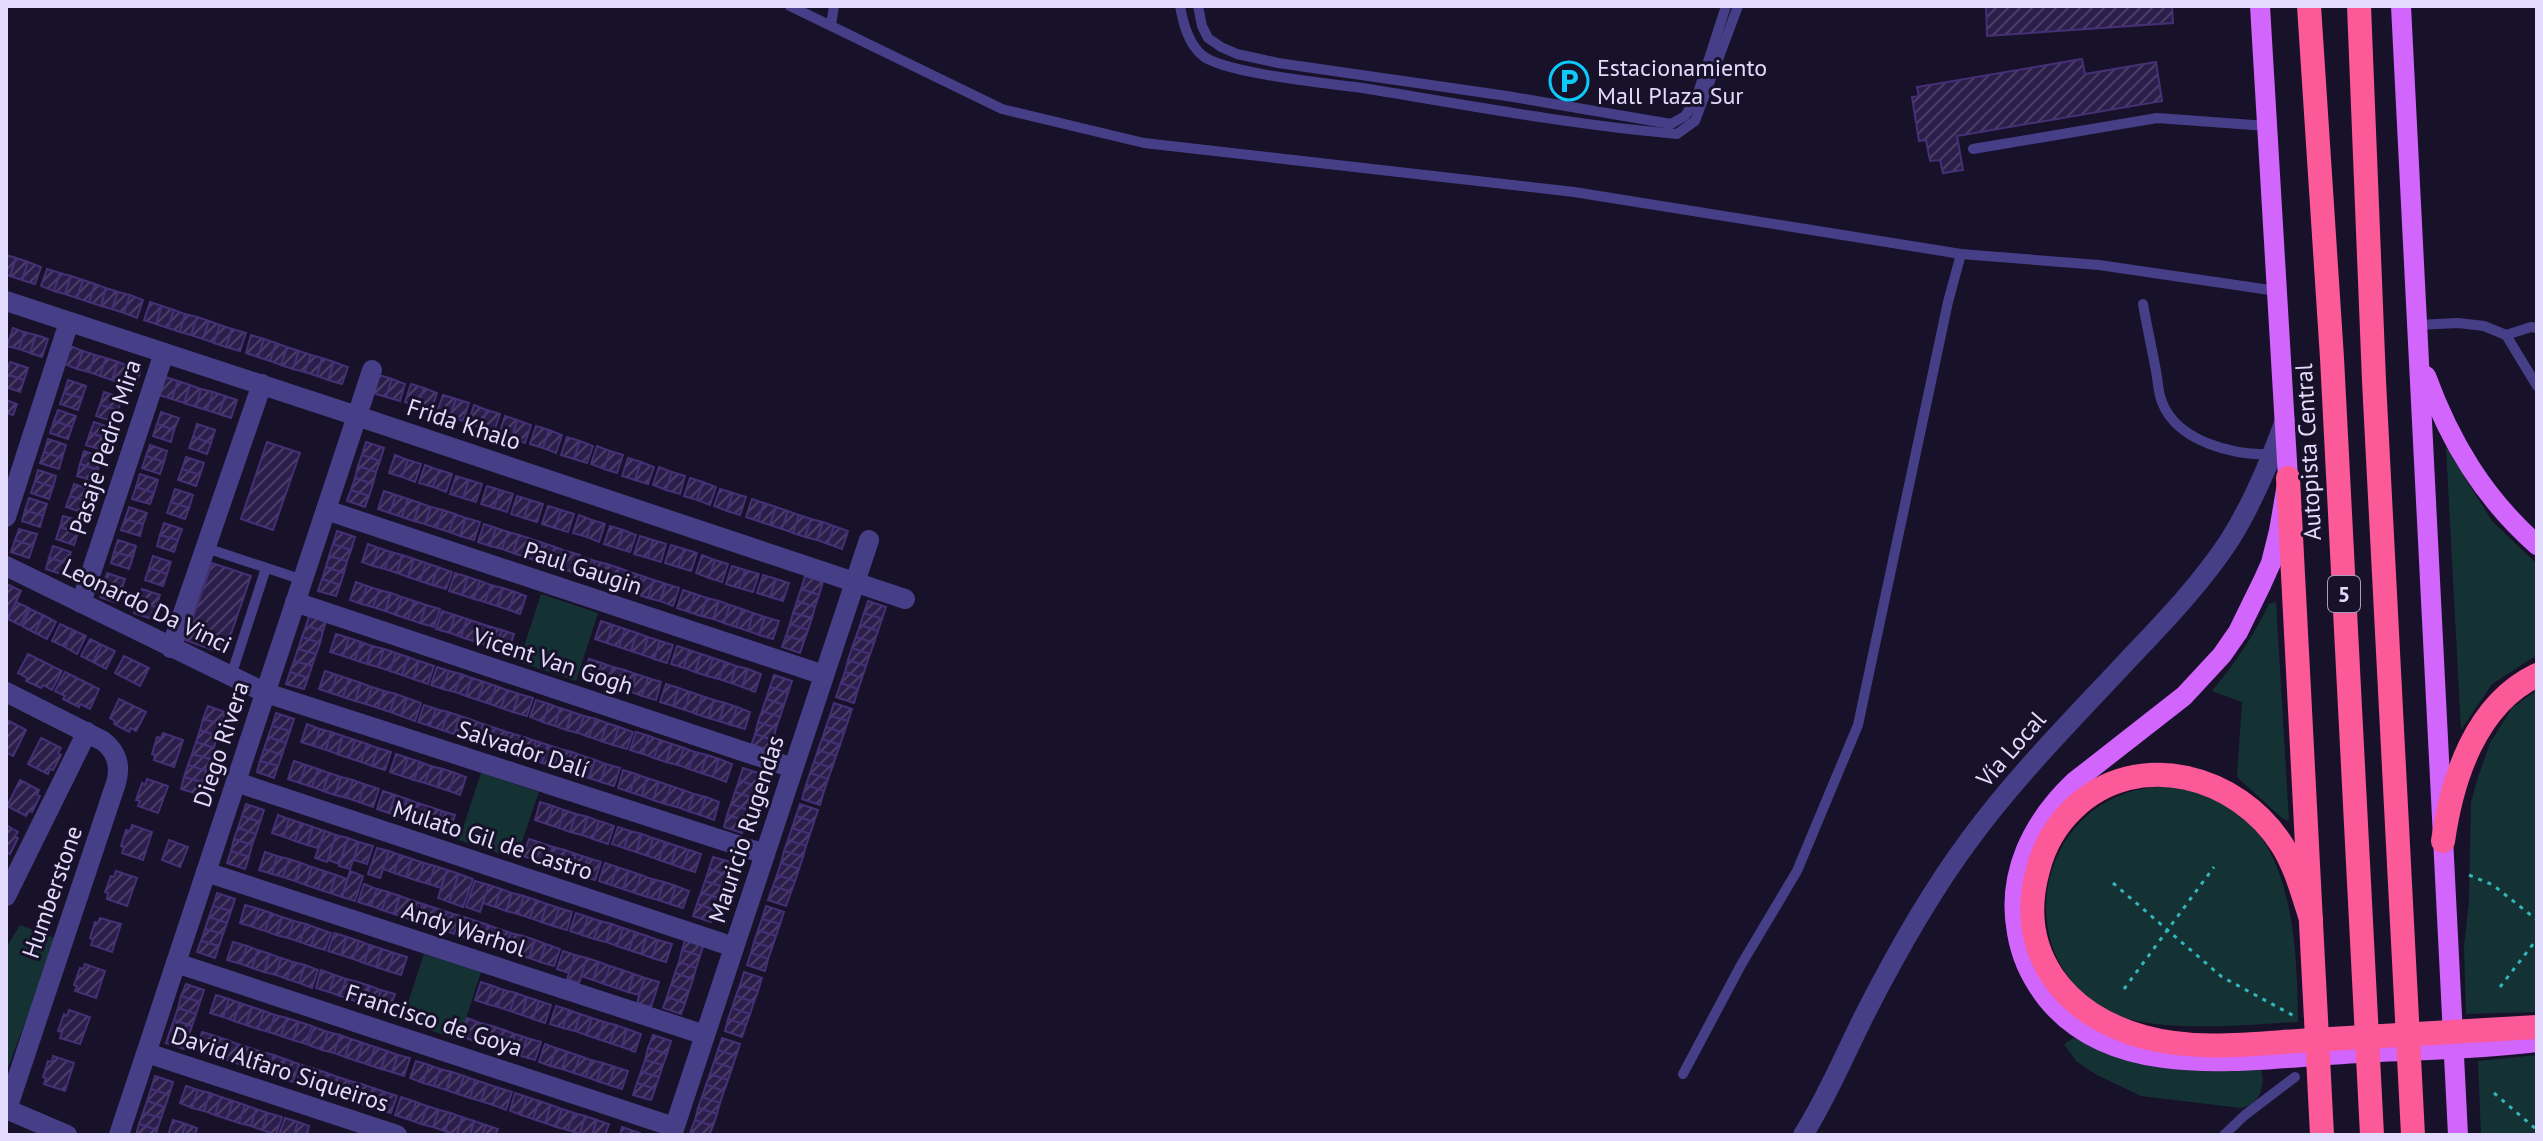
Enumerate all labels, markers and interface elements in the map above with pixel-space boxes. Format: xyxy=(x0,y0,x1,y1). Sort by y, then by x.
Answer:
place label: Estacionamiento Mall Plaza Sur xyxy=(1597,52,1767,111)
parking icon: Estacionamiento Mall Plaza Sur xyxy=(1548,60,1590,102)
street label: Pasaje Pedro Mira xyxy=(62,356,148,538)
street label: Autopista Central xyxy=(2288,363,2328,541)
street label: Frida Khalo xyxy=(403,391,525,457)
street label: Paul Gaugin xyxy=(520,534,646,602)
street label: Leonardo Da Vinci xyxy=(57,552,237,660)
road number: 5 xyxy=(2328,576,2360,612)
street label: Vicent Van Gogh xyxy=(468,620,637,702)
street label: Diego Rivera xyxy=(186,677,256,811)
street label: Vía Local xyxy=(1969,705,2053,794)
street label: Salvador Dalí xyxy=(453,713,593,785)
street label: Mauricio Rugendas xyxy=(701,731,791,927)
street label: Mulato Gil de Castro xyxy=(389,793,597,887)
street label: Humberstone xyxy=(15,822,89,962)
street label: Andy Warhol xyxy=(398,894,530,964)
street label: Francisco de Goya xyxy=(342,977,526,1063)
street label: David Alfaro Siqueiros xyxy=(167,1019,393,1119)

